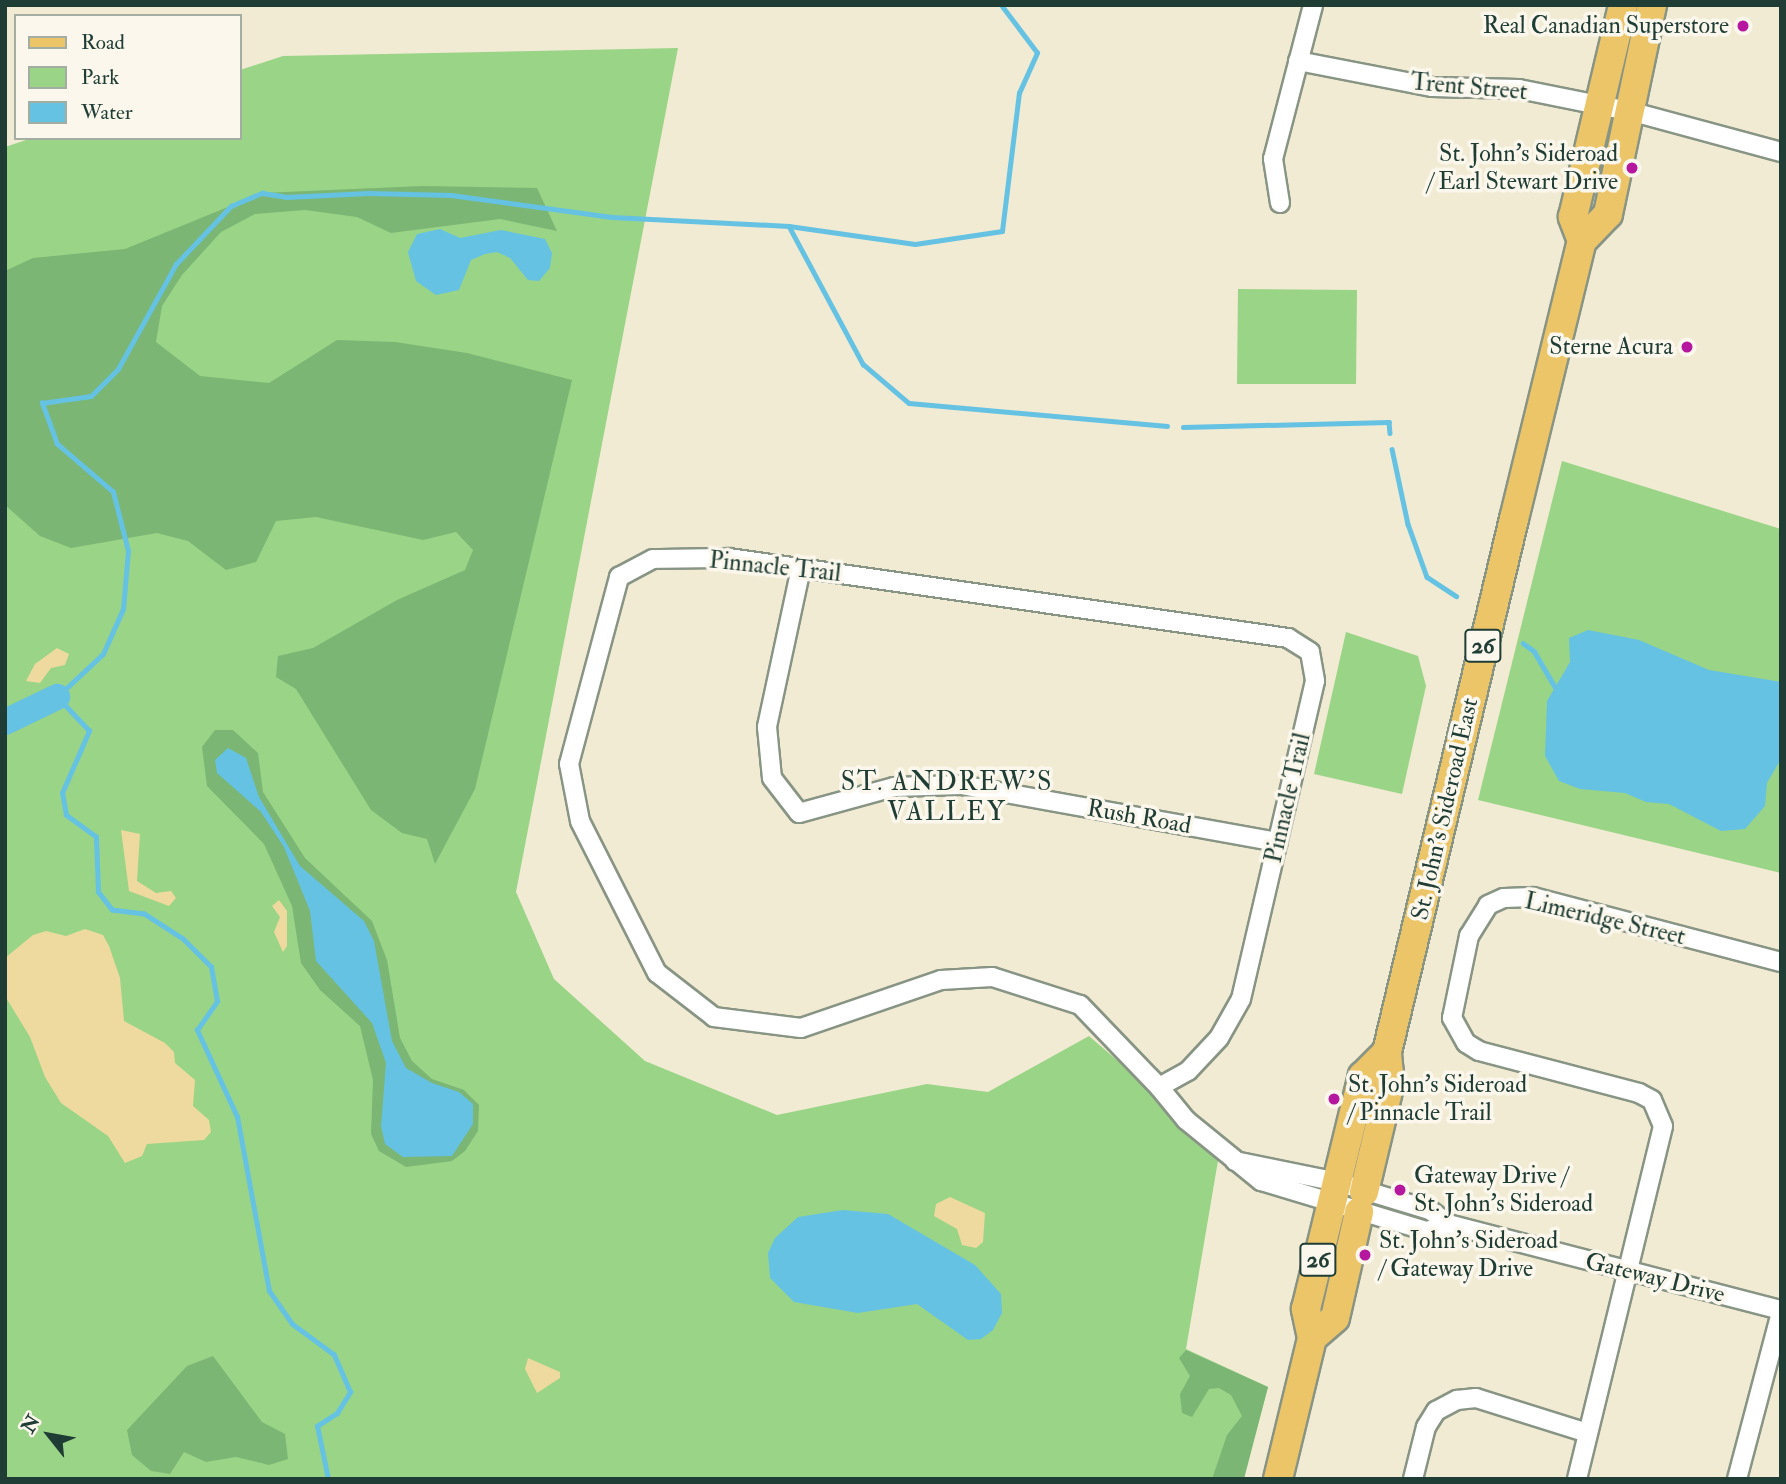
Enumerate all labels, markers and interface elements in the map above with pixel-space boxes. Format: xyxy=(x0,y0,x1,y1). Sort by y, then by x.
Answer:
place label: Real Canadian Superstore xyxy=(1483,12,1729,40)
legend xyxy=(14,14,242,140)
marker: Real Canadian Superstore xyxy=(1735,18,1751,34)
text: Road xyxy=(81,29,125,56)
text: Park xyxy=(81,64,119,91)
street label: Trent Street xyxy=(1409,68,1529,106)
text: Water xyxy=(81,99,133,126)
place label: St. John's Sideroad / Earl Stewart Drive xyxy=(1427,140,1618,196)
marker: St. John's Sideroad / Earl Stewart Drive xyxy=(1624,160,1640,176)
place label: Sterne Acura xyxy=(1549,333,1673,361)
marker: Sterne Acura xyxy=(1679,339,1695,355)
street label: Pinnacle Trail xyxy=(708,546,842,588)
road number: 26 xyxy=(1464,626,1502,666)
street label: St. John's Sideroad East xyxy=(1405,695,1485,923)
street label: Pinnacle Trail xyxy=(1259,730,1317,866)
district label: ST. ANDREW'S VALLEY xyxy=(842,767,1052,828)
street label: Rush Road xyxy=(1085,794,1193,840)
street label: Limeridge Street xyxy=(1522,887,1688,951)
place label: St. John's Sideroad / Pinnacle Trail xyxy=(1348,1071,1527,1127)
marker: St. John's Sideroad / Pinnacle Trail xyxy=(1326,1091,1342,1107)
place label: Gateway Drive / St. John's Sideroad xyxy=(1414,1162,1593,1218)
marker: Gateway Drive / St. John's Sideroad xyxy=(1392,1182,1408,1198)
place label: St. John's Sideroad / Gateway Drive xyxy=(1379,1227,1558,1283)
road number: 26 xyxy=(1299,1240,1337,1280)
marker: St. John's Sideroad / Gateway Drive xyxy=(1357,1247,1373,1263)
street label: Gateway Drive xyxy=(1582,1247,1728,1309)
north arrow xyxy=(14,1400,84,1470)
text: N xyxy=(16,1411,46,1438)

